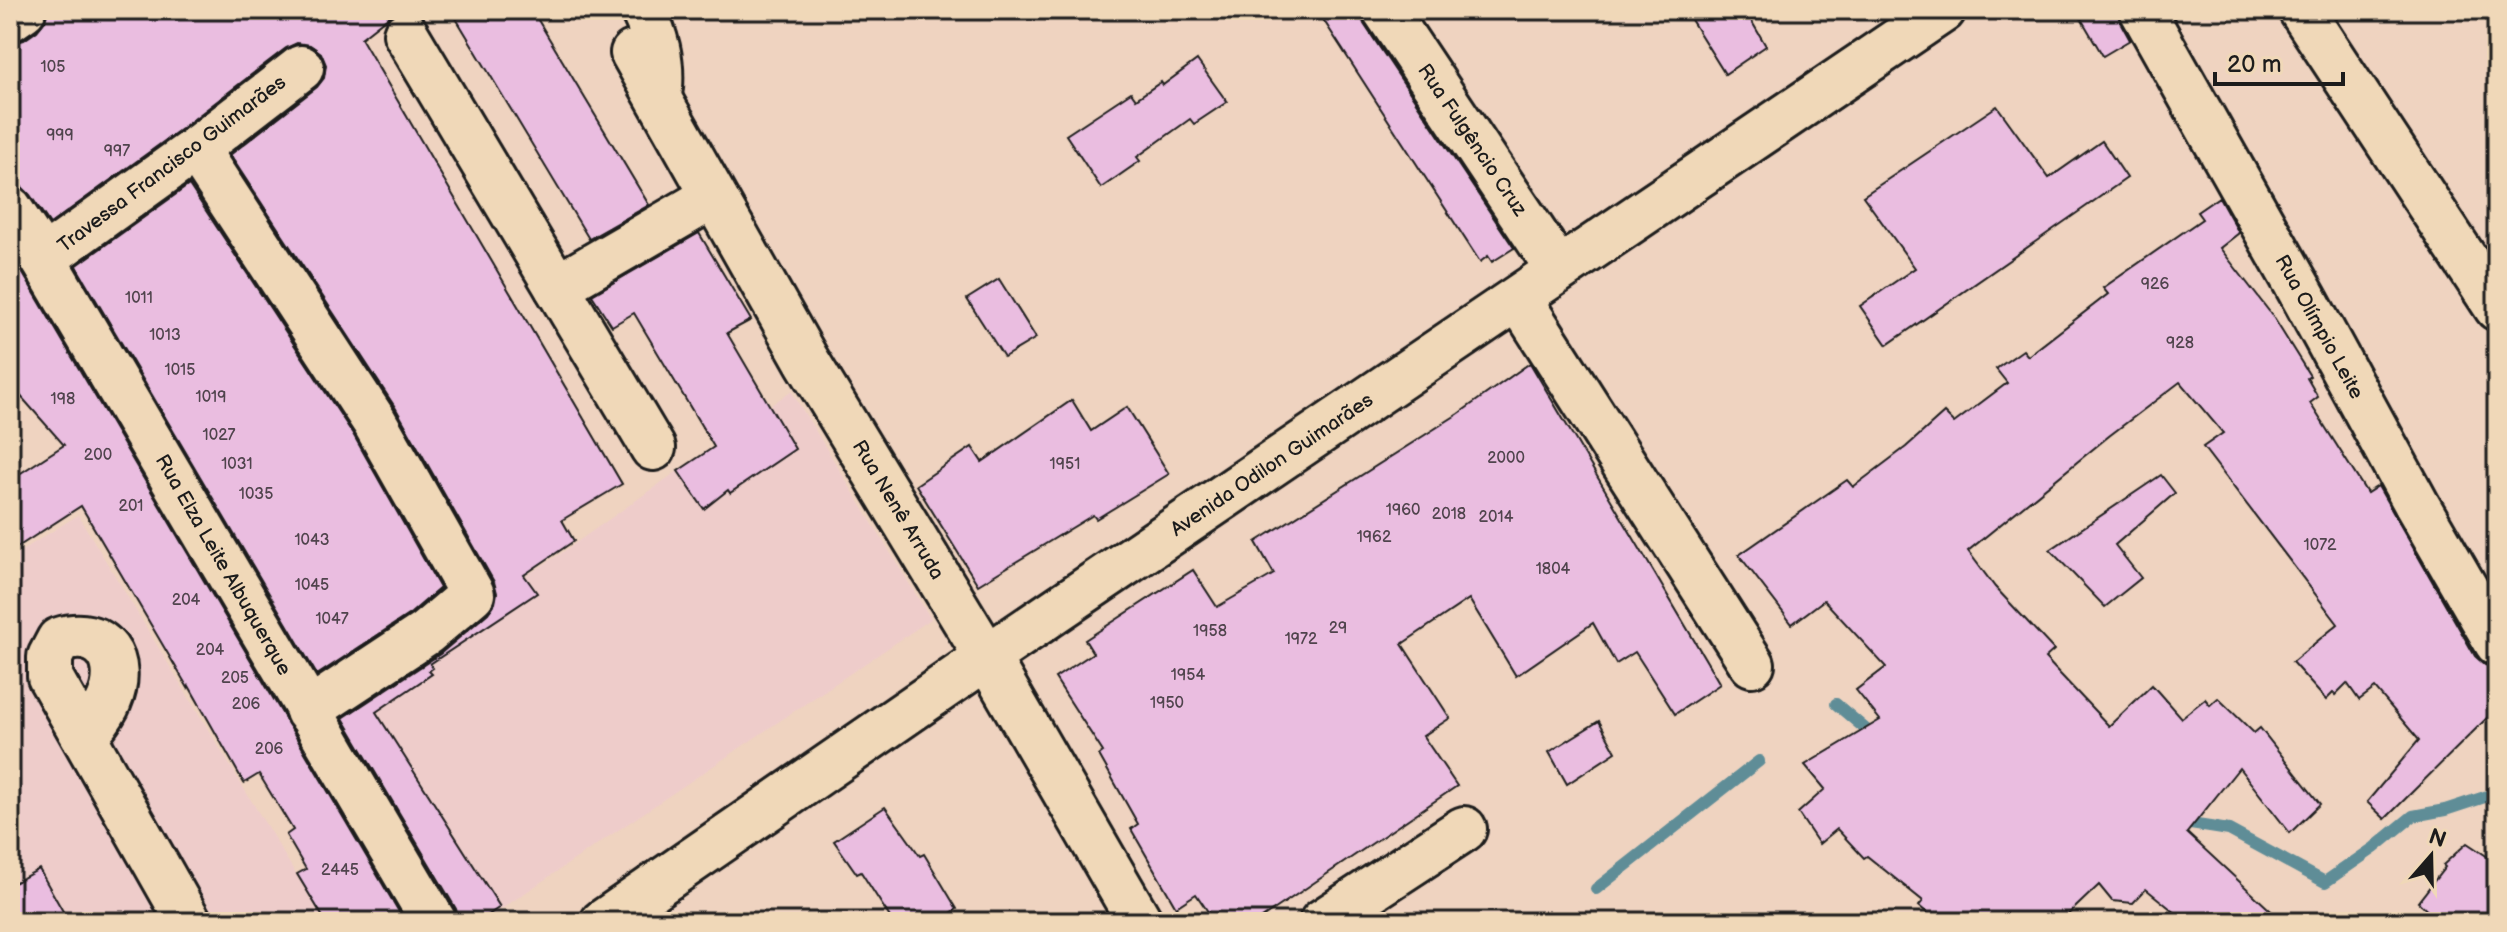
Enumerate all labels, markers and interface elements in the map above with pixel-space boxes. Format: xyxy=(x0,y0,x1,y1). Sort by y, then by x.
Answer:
scale bar xyxy=(2215,36,2343,86)
text: 20 m xyxy=(2227,50,2282,79)
house number: 105 xyxy=(41,58,65,77)
street label: Rua Fulgêncio Cruz xyxy=(1412,59,1532,221)
street label: Travessa Francisco Guimarães xyxy=(53,70,291,258)
house number: 999 xyxy=(46,126,74,145)
house number: 997 xyxy=(104,142,130,161)
street label: Rua Olímpio Leite xyxy=(2269,251,2369,403)
house number: 926 xyxy=(2141,275,2169,294)
house number: 1011 xyxy=(125,289,153,308)
house number: 1013 xyxy=(149,326,181,345)
house number: 928 xyxy=(2166,334,2194,353)
house number: 1015 xyxy=(165,361,195,380)
house number: 1019 xyxy=(195,388,227,407)
street label: Avenida Odilon Guimarães xyxy=(1166,388,1378,542)
house number: 198 xyxy=(51,390,75,409)
house number: 1027 xyxy=(203,426,236,445)
street label: Rua Nenê Arruda xyxy=(847,436,949,584)
house number: 200 xyxy=(84,446,112,465)
house number: 2000 xyxy=(1487,449,1525,468)
street label: Rua Elza Leite Albuquerque xyxy=(150,450,296,680)
house number: 1031 xyxy=(221,455,253,474)
house number: 1951 xyxy=(1050,455,1080,474)
house number: 1035 xyxy=(239,485,273,504)
house number: 201 xyxy=(118,497,144,516)
house number: 1960 xyxy=(1386,501,1420,520)
house number: 2018 xyxy=(1432,505,1466,524)
house number: 2014 xyxy=(1479,508,1514,527)
house number: 1962 xyxy=(1357,528,1392,547)
house number: 1043 xyxy=(294,531,330,550)
house number: 1072 xyxy=(2304,536,2337,555)
house number: 1804 xyxy=(1536,560,1571,579)
house number: 1045 xyxy=(295,576,329,595)
house number: 204 xyxy=(172,591,201,610)
house number: 1047 xyxy=(315,610,349,629)
house number: 29 xyxy=(1329,619,1347,638)
house number: 1958 xyxy=(1193,622,1227,641)
house number: 1972 xyxy=(1285,630,1318,649)
house number: 204 xyxy=(196,641,225,660)
house number: 1954 xyxy=(1171,666,1205,685)
house number: 205 xyxy=(221,669,249,688)
house number: 1950 xyxy=(1150,694,1184,713)
house number: 206 xyxy=(232,695,261,714)
house number: 206 xyxy=(255,740,284,759)
north arrow xyxy=(2391,816,2471,896)
text: N xyxy=(2425,823,2450,854)
house number: 2445 xyxy=(321,861,359,880)

